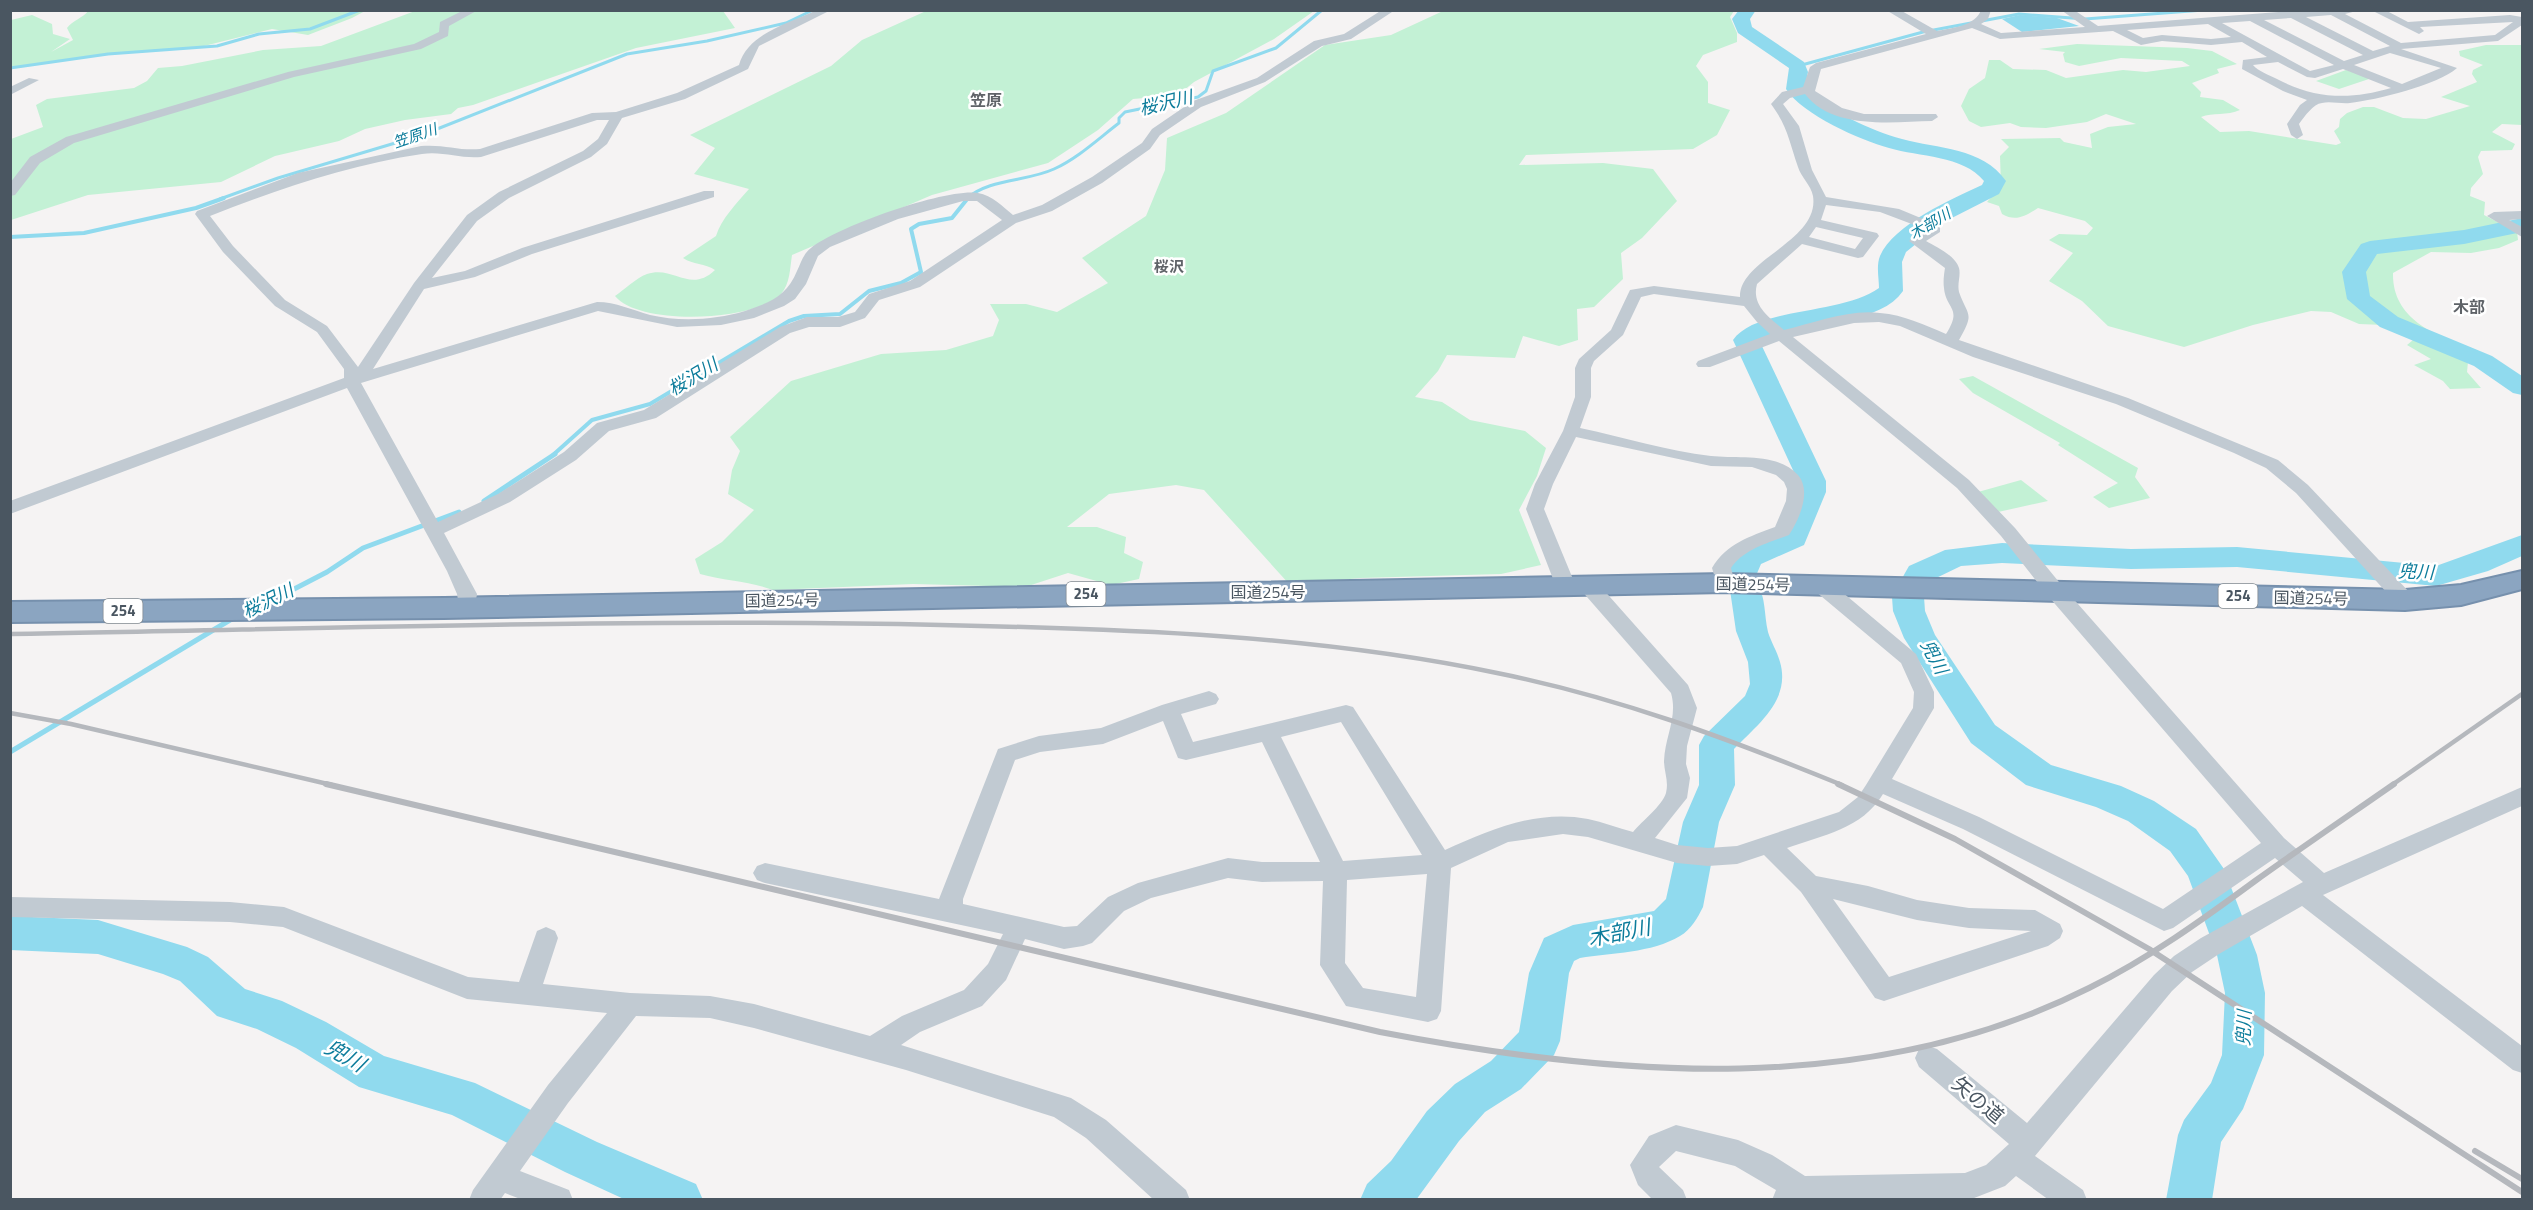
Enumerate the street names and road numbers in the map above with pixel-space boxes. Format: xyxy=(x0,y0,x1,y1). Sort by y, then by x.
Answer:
street label: 国道254号 xyxy=(1715,571,1791,597)
street label: 国道254号 xyxy=(1231,580,1305,604)
road number: 254 xyxy=(1066,582,1106,606)
road number: 254 xyxy=(2218,584,2258,608)
street label: 国道254号 xyxy=(2273,585,2349,611)
street label: 国道254号 xyxy=(744,587,820,613)
road number: 254 xyxy=(104,599,142,623)
street label: 矢の道 xyxy=(1945,1068,2011,1131)

